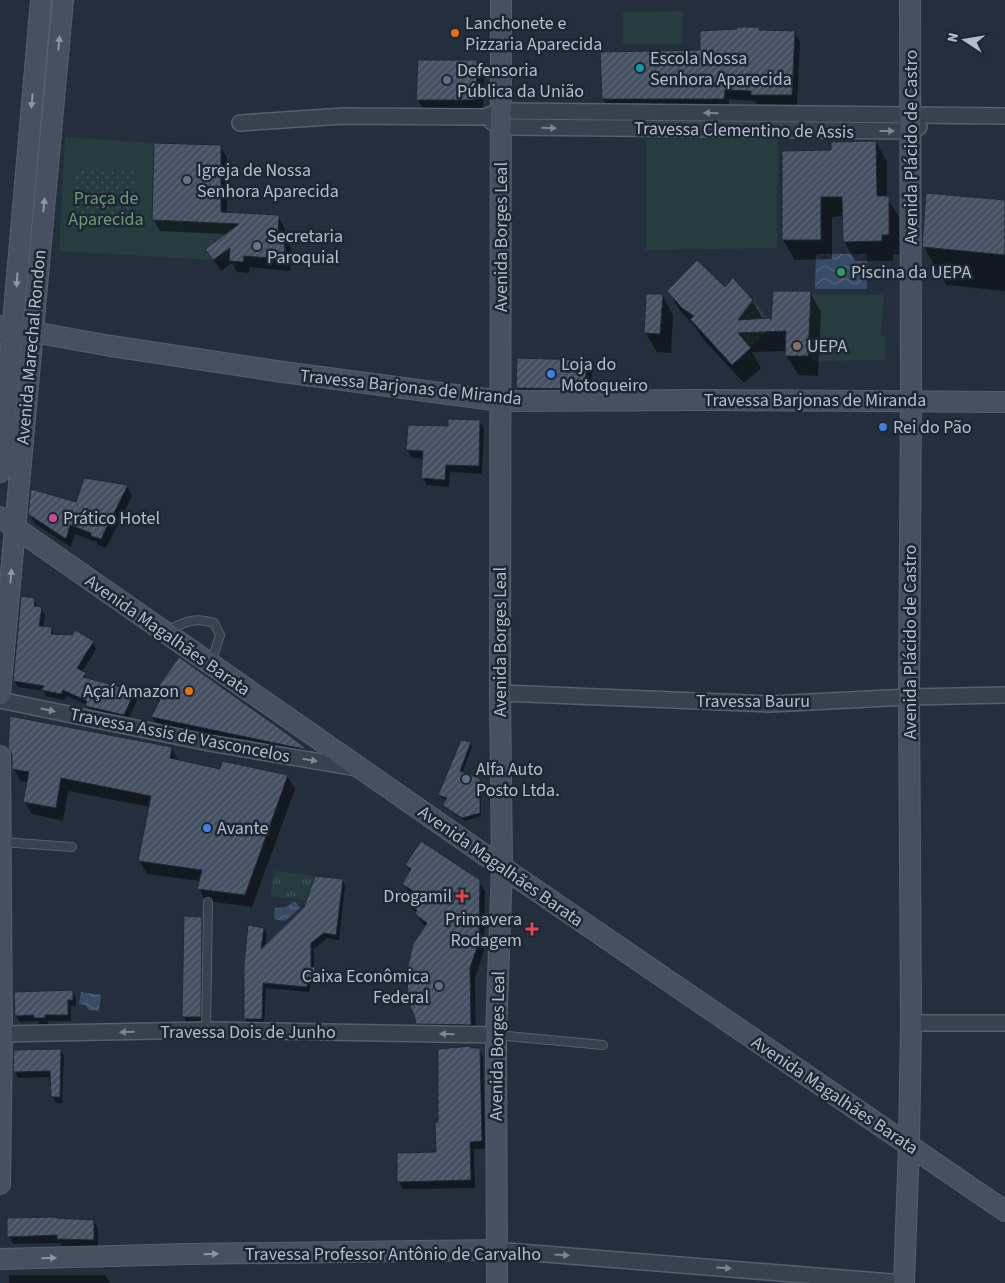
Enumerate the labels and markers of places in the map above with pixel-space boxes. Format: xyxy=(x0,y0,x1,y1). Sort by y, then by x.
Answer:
place label: Lanchonete e Pizzaria Aparecida xyxy=(465,11,602,57)
marker: Lanchonete e Pizzaria Aparecida xyxy=(449,27,461,39)
place label: Escola Nossa Senhora Aparecida xyxy=(650,46,792,92)
place label: Defensoria Pública da União xyxy=(457,58,584,104)
marker: Escola Nossa Senhora Aparecida xyxy=(634,62,646,74)
marker: Defensoria Pública da União xyxy=(441,74,453,86)
place label: Igreja de Nossa Senhora Aparecida xyxy=(197,158,339,204)
marker: Igreja de Nossa Senhora Aparecida xyxy=(181,174,193,186)
place label: Secretaria Paroquial xyxy=(267,224,343,270)
marker: Secretaria Paroquial xyxy=(251,240,263,252)
place label: Piscina da UEPA xyxy=(851,260,971,285)
marker: Piscina da UEPA xyxy=(835,266,847,278)
place label: UEPA xyxy=(807,334,847,359)
marker: UEPA xyxy=(791,340,803,352)
place label: Loja do Motoqueiro xyxy=(561,352,648,398)
marker: Loja do Motoqueiro xyxy=(545,368,557,380)
place label: Rei do Pão xyxy=(893,415,972,440)
marker: Rei do Pão xyxy=(877,421,889,433)
place label: Prático Hotel xyxy=(63,506,160,531)
marker: Prático Hotel xyxy=(47,512,59,524)
place label: Açaí Amazon xyxy=(83,679,179,704)
marker: Açaí Amazon xyxy=(183,685,195,697)
place label: Alfa Auto Posto Ltda. xyxy=(476,757,560,803)
marker: Alfa Auto Posto Ltda. xyxy=(460,773,472,785)
place label: Avante xyxy=(217,816,268,841)
marker: Avante xyxy=(201,822,213,834)
place label: Drogamil xyxy=(383,884,452,909)
marker: Drogamil xyxy=(456,890,468,902)
place label: Primavera Rodagem xyxy=(445,907,522,953)
marker: Primavera Rodagem xyxy=(526,923,538,935)
place label: Caixa Econômica Federal xyxy=(302,964,429,1010)
marker: Caixa Econômica Federal xyxy=(433,980,445,992)

